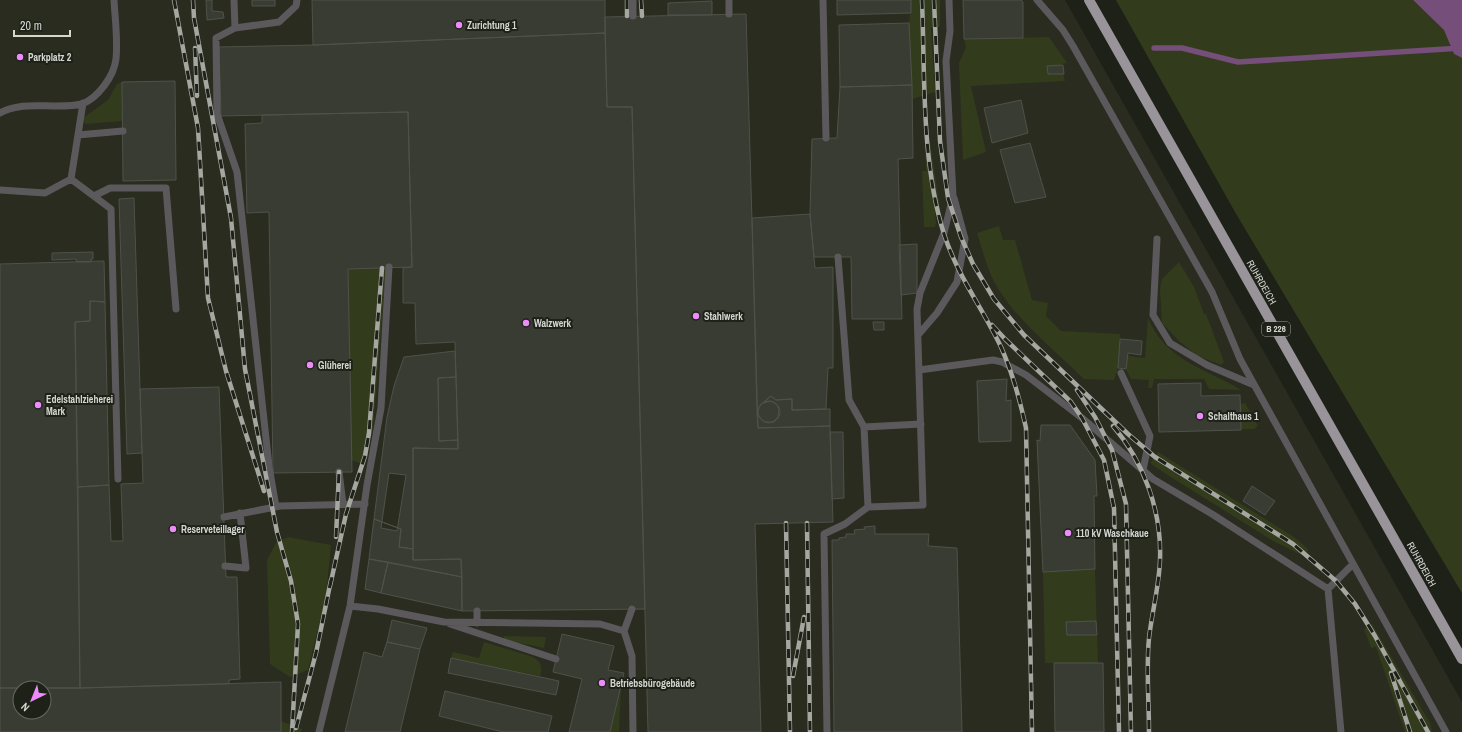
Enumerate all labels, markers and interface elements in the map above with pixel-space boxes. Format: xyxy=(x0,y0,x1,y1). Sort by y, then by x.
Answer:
scale bar xyxy=(14,12,70,38)
text: 20 m xyxy=(20,18,42,34)
place label: Zurichtung 1 xyxy=(467,19,517,32)
marker: Zurichtung 1 xyxy=(454,20,464,30)
place label: Parkplatz 2 xyxy=(28,51,72,64)
marker: Parkplatz 2 xyxy=(15,52,25,62)
street label: RUHRDEICH xyxy=(1244,258,1280,307)
place label: Stahlwerk xyxy=(704,310,743,323)
marker: Stahlwerk xyxy=(691,311,701,321)
place label: Walzwerk xyxy=(534,317,572,330)
marker: Walzwerk xyxy=(521,318,531,328)
road number: B 226 xyxy=(1262,322,1290,336)
place label: Glüherei xyxy=(318,359,351,372)
marker: Glüherei xyxy=(305,360,315,370)
place label: Edelstahlzieherei Mark xyxy=(46,393,113,418)
marker: Edelstahlzieherei Mark xyxy=(33,400,43,410)
place label: Schalthaus 1 xyxy=(1208,410,1259,423)
marker: Schalthaus 1 xyxy=(1195,411,1205,421)
place label: Reserveteillager xyxy=(181,523,245,536)
marker: Reserveteillager xyxy=(168,524,178,534)
place label: 110 kV Waschkaue xyxy=(1076,527,1149,540)
marker: 110 kV Waschkaue xyxy=(1063,528,1073,538)
street label: RUHRDEICH xyxy=(1404,540,1439,589)
place label: Betriebsbürogebäude xyxy=(610,677,695,690)
marker: Betriebsbürogebäude xyxy=(597,678,607,688)
north arrow xyxy=(12,680,52,720)
text: N xyxy=(18,700,32,715)

